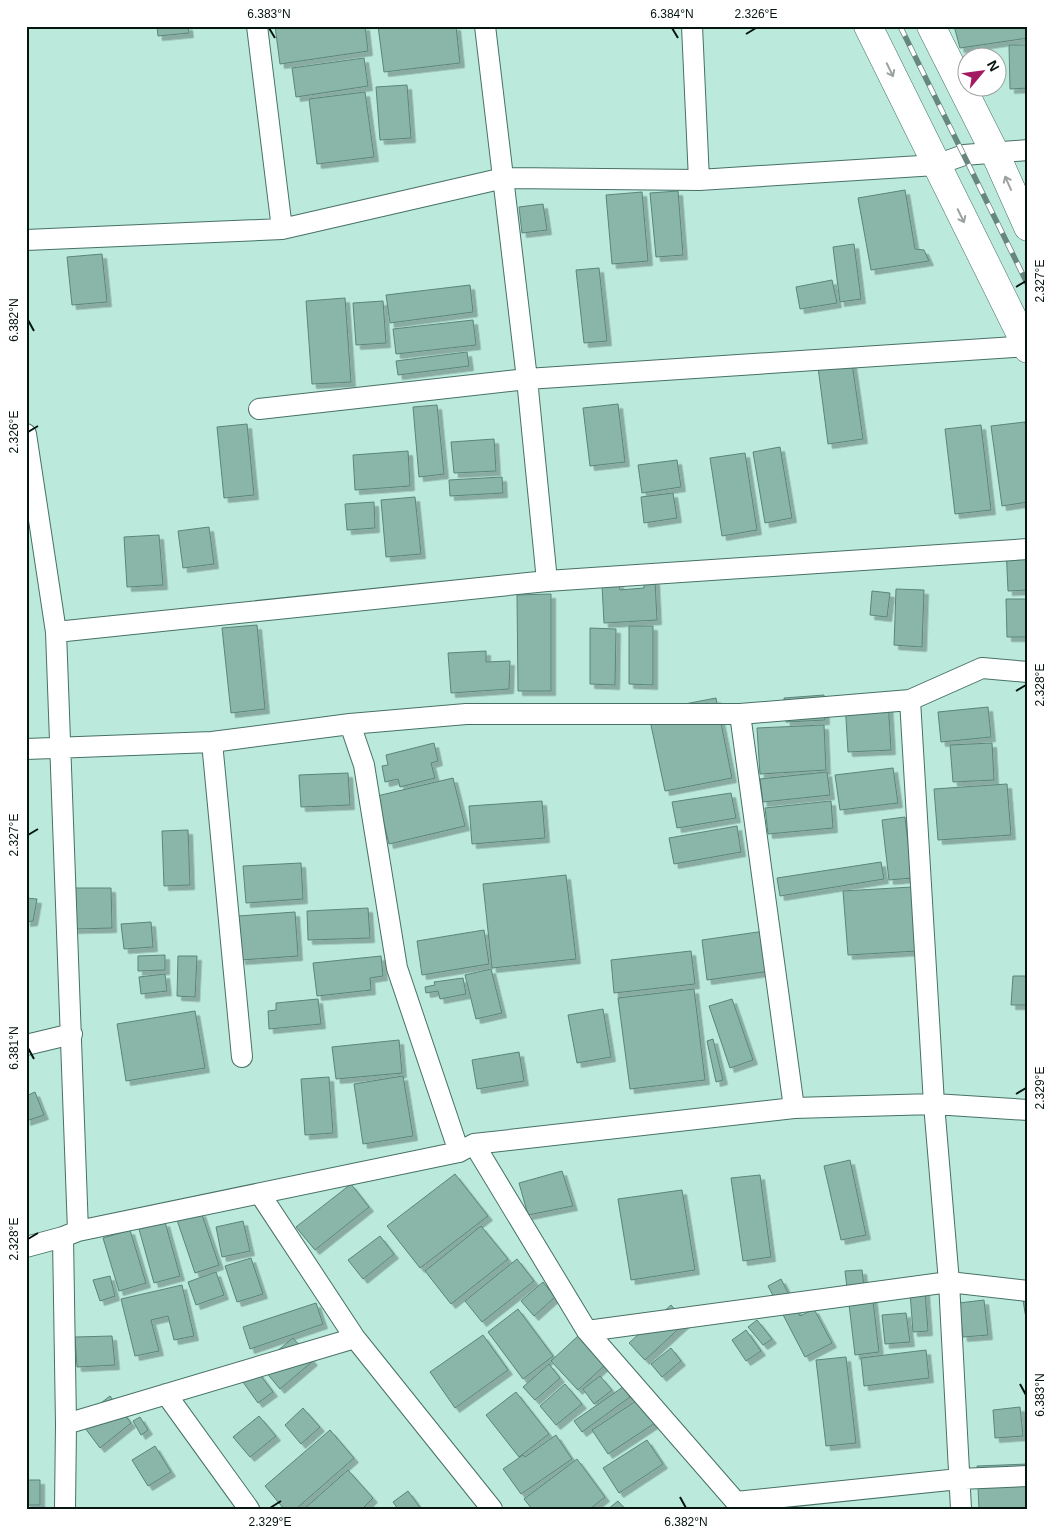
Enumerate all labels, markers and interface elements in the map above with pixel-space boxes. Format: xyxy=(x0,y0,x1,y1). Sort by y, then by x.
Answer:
text: 6.383°N xyxy=(247,7,291,21)
text: 6.384°N xyxy=(650,7,694,21)
text: 2.326°E xyxy=(735,7,777,21)
north arrow xyxy=(956,48,1006,98)
text: N xyxy=(984,57,1003,74)
one-way arrow xyxy=(886,62,895,77)
one-way arrow xyxy=(1003,176,1012,191)
one-way arrow xyxy=(957,208,967,223)
text: 2.327°E xyxy=(1033,260,1047,302)
text: 6.382°N xyxy=(7,298,21,342)
text: 2.326°E xyxy=(7,411,21,453)
text: 2.328°E xyxy=(1033,664,1047,706)
text: 2.327°E xyxy=(7,814,21,856)
text: 6.381°N xyxy=(7,1026,21,1070)
text: 2.329°E xyxy=(1033,1067,1047,1109)
text: 2.328°E xyxy=(7,1218,21,1260)
text: 6.383°N xyxy=(1033,1373,1047,1417)
text: 2.329°E xyxy=(249,1515,291,1529)
text: 6.382°N xyxy=(664,1515,708,1529)

